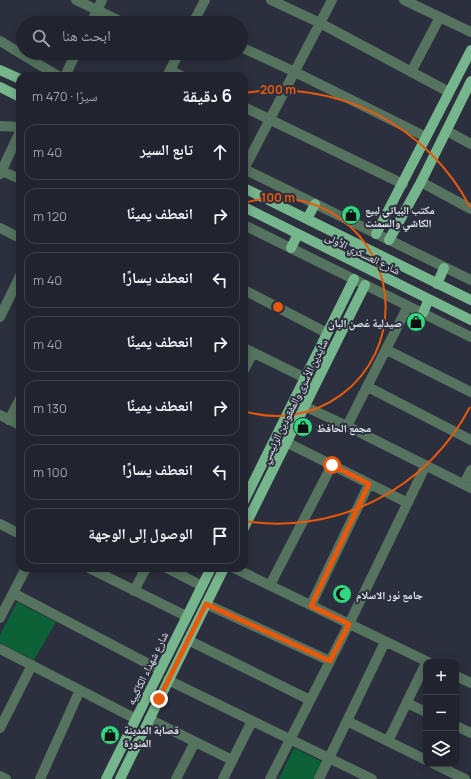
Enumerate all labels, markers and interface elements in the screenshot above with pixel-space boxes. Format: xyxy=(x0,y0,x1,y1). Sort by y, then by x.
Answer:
search box xyxy=(16,16,248,60)
text: ابحث هنا xyxy=(62,25,111,46)
icon: search xyxy=(30,27,52,49)
text: 200 m xyxy=(260,81,296,98)
text: 6 دقيقة xyxy=(182,84,232,107)
text: سيرًا · 470 m xyxy=(32,87,98,105)
text: تابع السير xyxy=(140,139,193,160)
icon: ahead xyxy=(209,141,231,163)
text: 40 m xyxy=(33,143,62,161)
text: 100 m xyxy=(261,189,295,206)
place label: مكتب البياتي لبيع الكاشي والسمنت xyxy=(365,202,435,231)
text: انعطف يمينًا xyxy=(126,203,193,224)
shop icon: مكتب البياتي لبيع الكاشي والسمنت xyxy=(340,204,362,226)
icon: right xyxy=(209,205,231,227)
text: 120 m xyxy=(33,207,67,225)
street label: شارع العسكري الأولى xyxy=(322,228,403,279)
text: انعطف يسارًا xyxy=(122,267,193,288)
icon: left xyxy=(209,269,231,291)
text: 40 m xyxy=(33,271,62,289)
centre of rings xyxy=(271,300,285,314)
shop icon: صيدلية غصن البان xyxy=(405,311,427,333)
place label: صيدلية غصن البان xyxy=(328,315,402,331)
text: انعطف يمينًا xyxy=(126,331,193,352)
icon: right xyxy=(209,333,231,355)
text: 40 m xyxy=(33,335,62,353)
street label: سايدين الأسرى والمفقودين الرئيسي xyxy=(257,336,332,467)
text: انعطف يمينًا xyxy=(126,395,193,416)
icon: right xyxy=(209,397,231,419)
text: 130 m xyxy=(33,399,67,417)
shop icon: مجمع الحافظ xyxy=(292,416,314,438)
place label: مجمع الحافظ xyxy=(317,420,371,436)
route start xyxy=(323,456,341,474)
text: انعطف يسارًا xyxy=(122,459,193,480)
icon: left xyxy=(209,461,231,483)
text: 100 m xyxy=(33,463,68,481)
text: الوصول إلى الوجهة xyxy=(88,523,193,544)
icon: arrive xyxy=(209,525,231,547)
mosque icon: جامع نور الاسلام xyxy=(331,583,353,605)
place label: جامع نور الاسلام xyxy=(356,587,423,603)
street label: شارع شهداء الكاكييه xyxy=(123,629,171,707)
map controls xyxy=(423,659,459,767)
button: + xyxy=(423,659,459,695)
route end xyxy=(150,690,168,708)
button: − xyxy=(423,695,459,731)
place label: قصابة المدينة المنورة xyxy=(124,722,179,750)
shop icon: قصابة المدينة المنورة xyxy=(99,724,121,746)
button: layers xyxy=(423,731,459,767)

